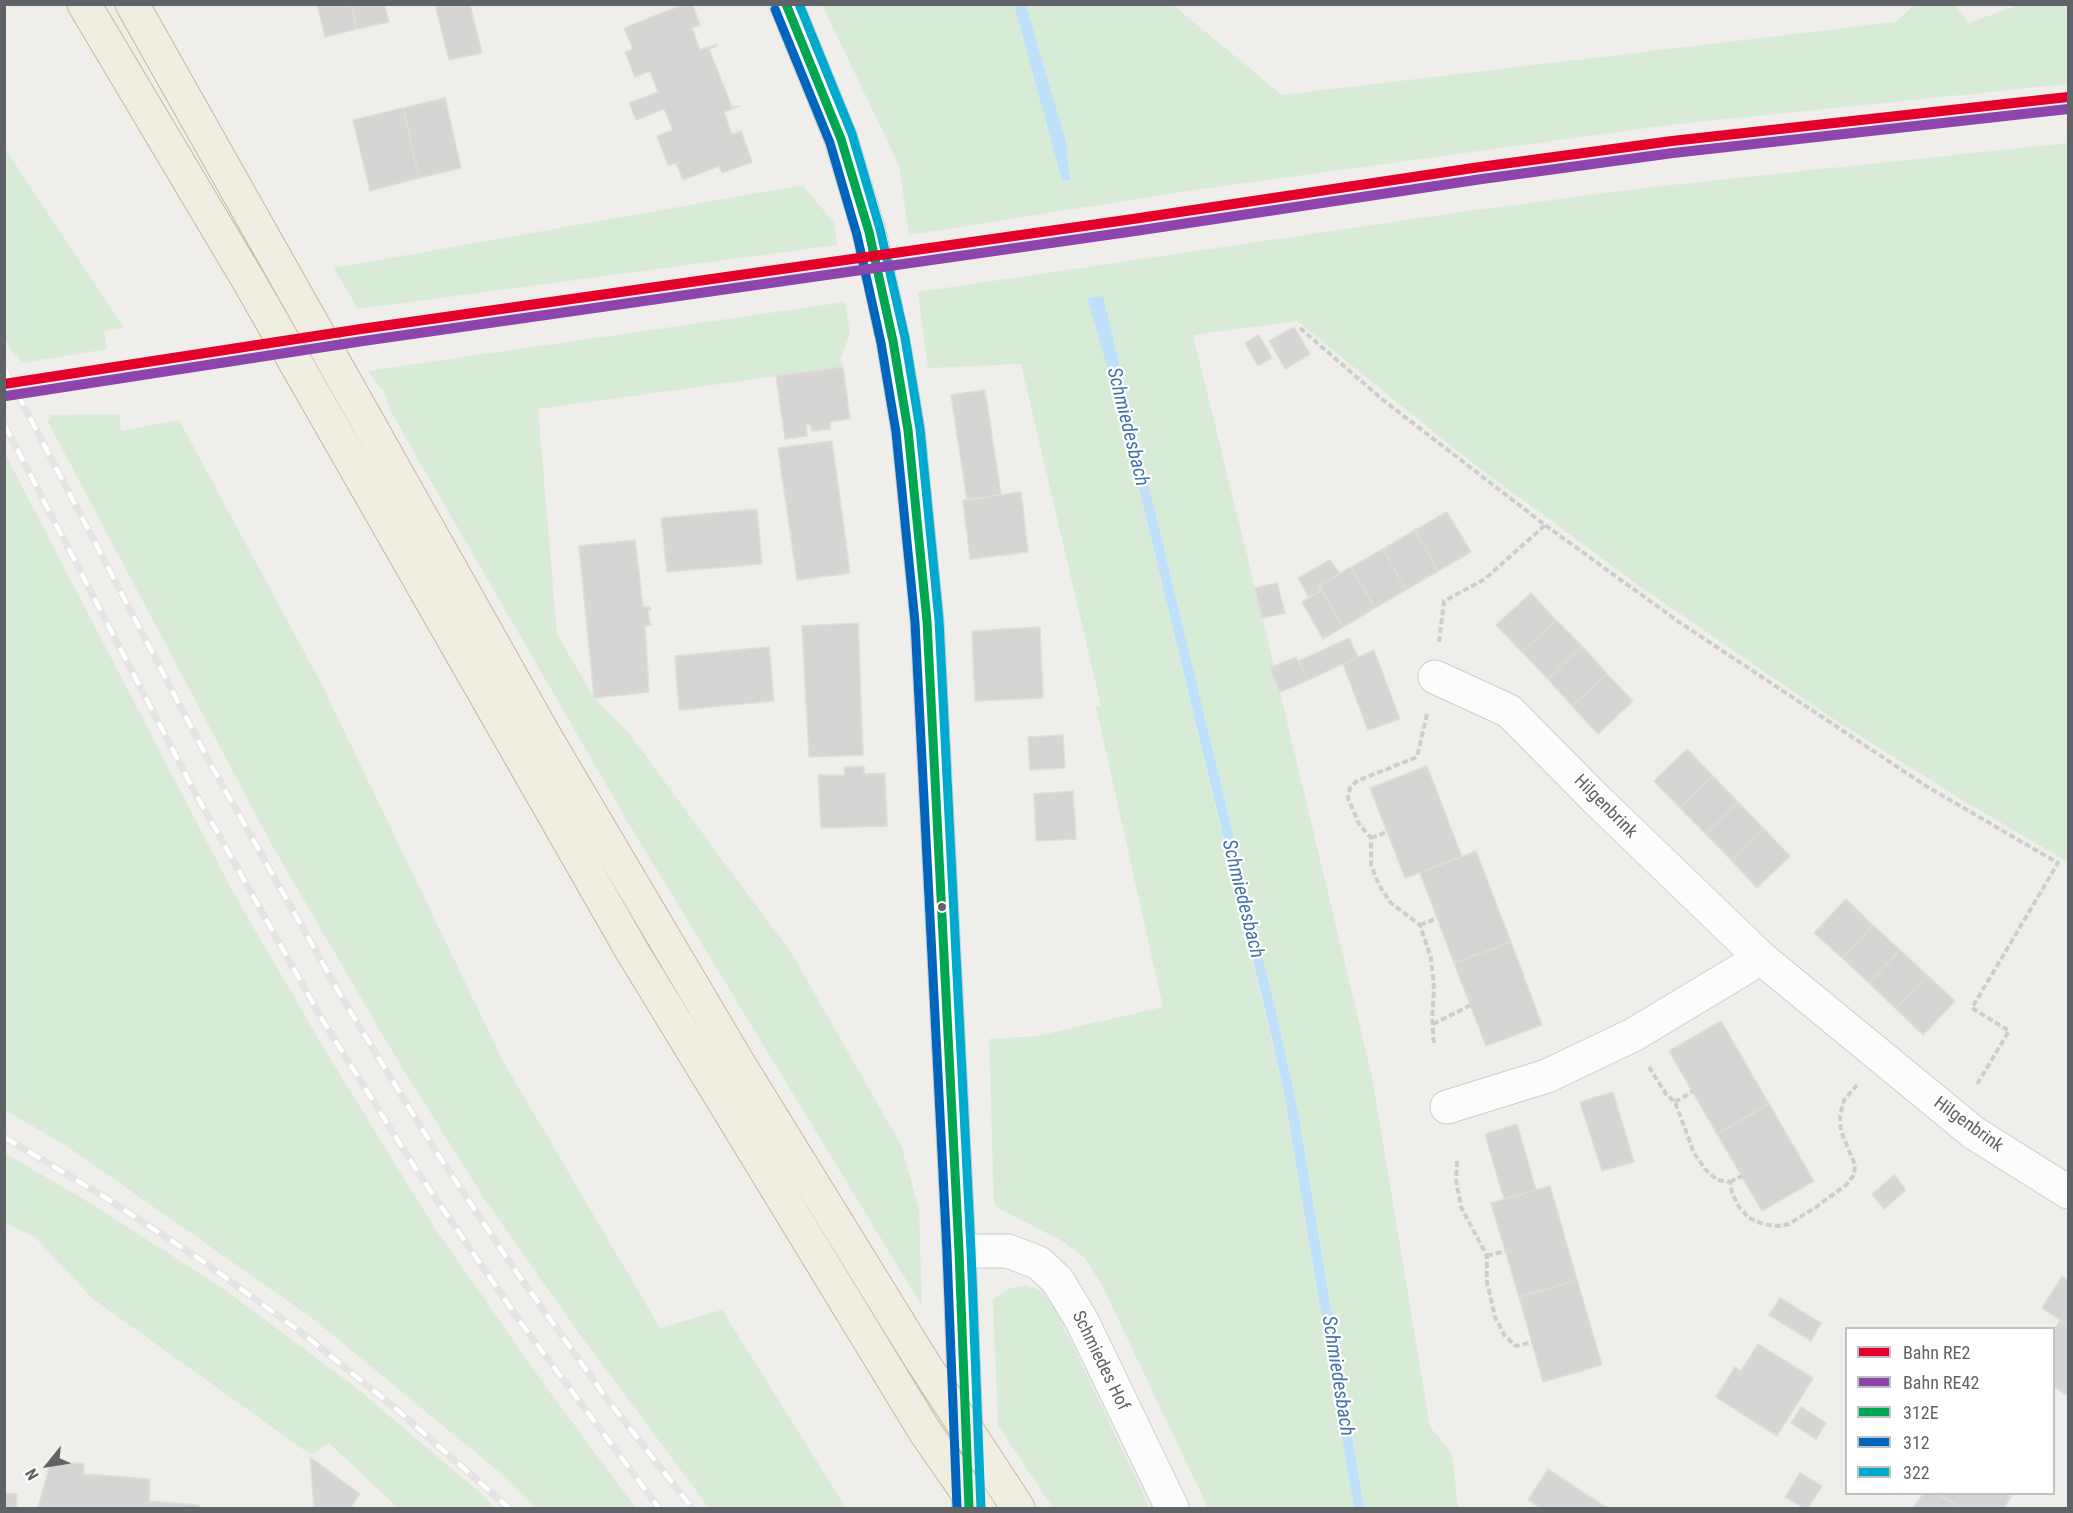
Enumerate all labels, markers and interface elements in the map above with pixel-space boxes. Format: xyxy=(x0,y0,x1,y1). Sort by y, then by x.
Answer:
water label: Schmiedesbach xyxy=(1101,365,1153,489)
street label: Hilgenbrink xyxy=(1569,771,1641,843)
water label: Schmiedesbach xyxy=(1216,837,1268,961)
unlabelled marker xyxy=(936,901,948,913)
street label: Hilgenbrink xyxy=(1929,1093,2007,1157)
street label: Schmiedes Hof xyxy=(1067,1308,1133,1414)
water label: Schmiedesbach xyxy=(1316,1314,1358,1438)
legend xyxy=(1845,1327,2055,1495)
text: Bahn RE2 xyxy=(1903,1342,1970,1363)
text: Bahn RE42 xyxy=(1903,1372,1979,1393)
text: 312E xyxy=(1903,1402,1939,1423)
text: 312 xyxy=(1903,1432,1930,1453)
north arrow xyxy=(18,1435,78,1495)
text: 322 xyxy=(1903,1462,1930,1483)
text: N xyxy=(21,1465,43,1483)

